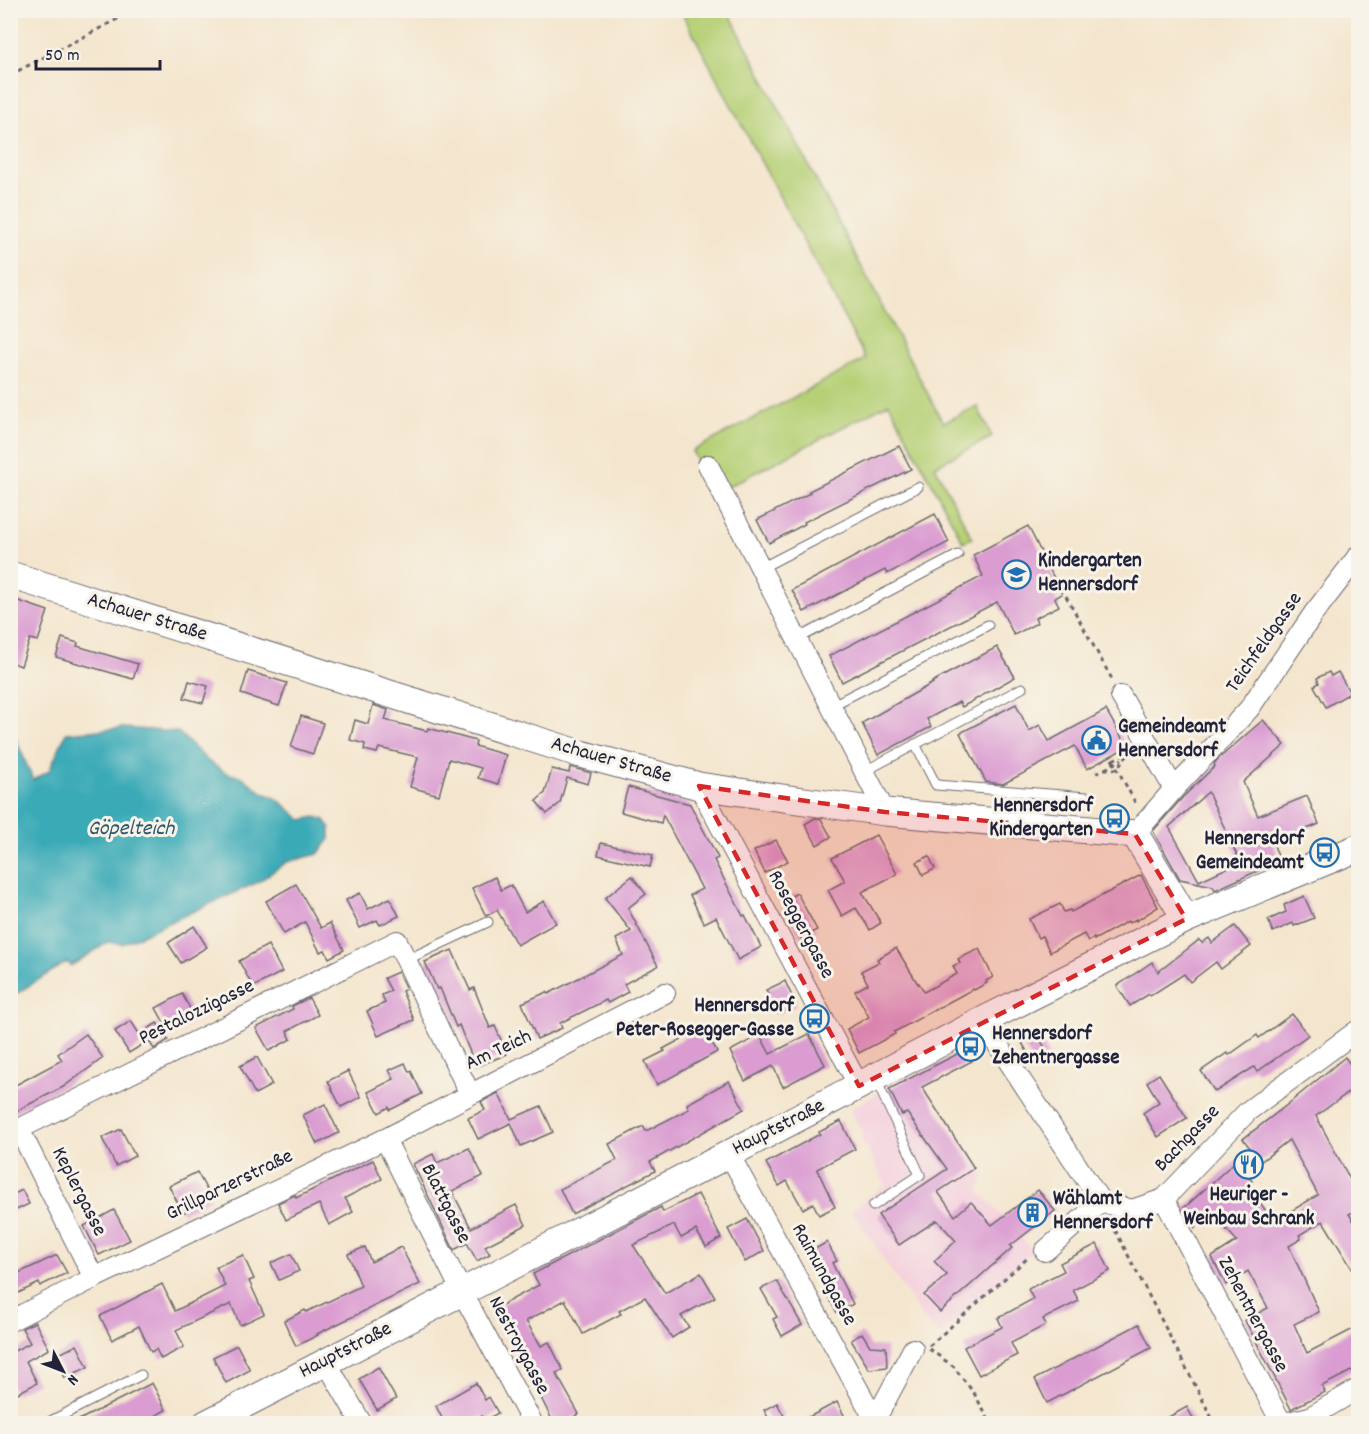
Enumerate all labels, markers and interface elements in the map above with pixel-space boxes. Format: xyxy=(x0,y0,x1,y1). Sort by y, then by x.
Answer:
scale bar xyxy=(36,33,160,71)
text: 50 m xyxy=(45,44,80,69)
place label: Kindergarten Hennersdorf xyxy=(1038,547,1142,601)
school or university icon: Kindergarten Hennersdorf xyxy=(1001,558,1033,590)
street label: Achauer Straße xyxy=(83,586,211,650)
street label: Teichfeldgasse xyxy=(1219,586,1311,700)
place label: Gemeindeamt Hennersdorf xyxy=(1118,713,1226,767)
public building icon: Gemeindeamt Hennersdorf xyxy=(1081,724,1113,756)
street label: Achauer Straße xyxy=(547,729,675,793)
place label: Hennersdorf Kindergarten xyxy=(989,792,1095,846)
bus stop icon: Hennersdorf Kindergarten xyxy=(1098,803,1130,835)
water label: Göpelteich xyxy=(88,814,175,845)
place label: Hennersdorf Gemeindeamt xyxy=(1196,825,1306,879)
bus stop icon: Hennersdorf Gemeindeamt xyxy=(1309,836,1341,868)
street label: Roseggergasse xyxy=(759,865,841,985)
street label: Pestalozzigasse xyxy=(134,972,260,1054)
place label: Hennersdorf Peter-Rosegger-Gasse xyxy=(616,992,796,1046)
bus stop icon: Hennersdorf Peter-Rosegger-Gasse xyxy=(799,1003,831,1035)
place label: Hennersdorf Zehentnergasse xyxy=(992,1020,1120,1074)
street label: Am Teich xyxy=(461,1023,537,1079)
bus stop icon: Hennersdorf Zehentnergasse xyxy=(955,1031,987,1063)
street label: Hauptstraße xyxy=(727,1092,831,1164)
street label: Bachgasse xyxy=(1148,1098,1228,1180)
street label: Keplergasse xyxy=(43,1142,113,1242)
street label: Grillparzerstraße xyxy=(161,1142,299,1230)
restaurant icon: Heuriger - Weinbau Schrank xyxy=(1233,1149,1265,1181)
street label: Blattgasse xyxy=(412,1159,478,1249)
place label: Heuriger - Weinbau Schrank xyxy=(1184,1181,1315,1235)
place label: Wählamt Hennersdorf xyxy=(1053,1185,1154,1239)
building icon: Wählamt Hennersdorf xyxy=(1016,1196,1048,1228)
street label: Raimundgasse xyxy=(783,1218,863,1332)
street label: Zehentnergasse xyxy=(1209,1252,1295,1378)
street label: Nestroygasse xyxy=(479,1291,557,1401)
street label: Hauptstraße xyxy=(294,1315,398,1387)
north arrow xyxy=(33,1341,93,1401)
text: N xyxy=(61,1369,83,1390)

